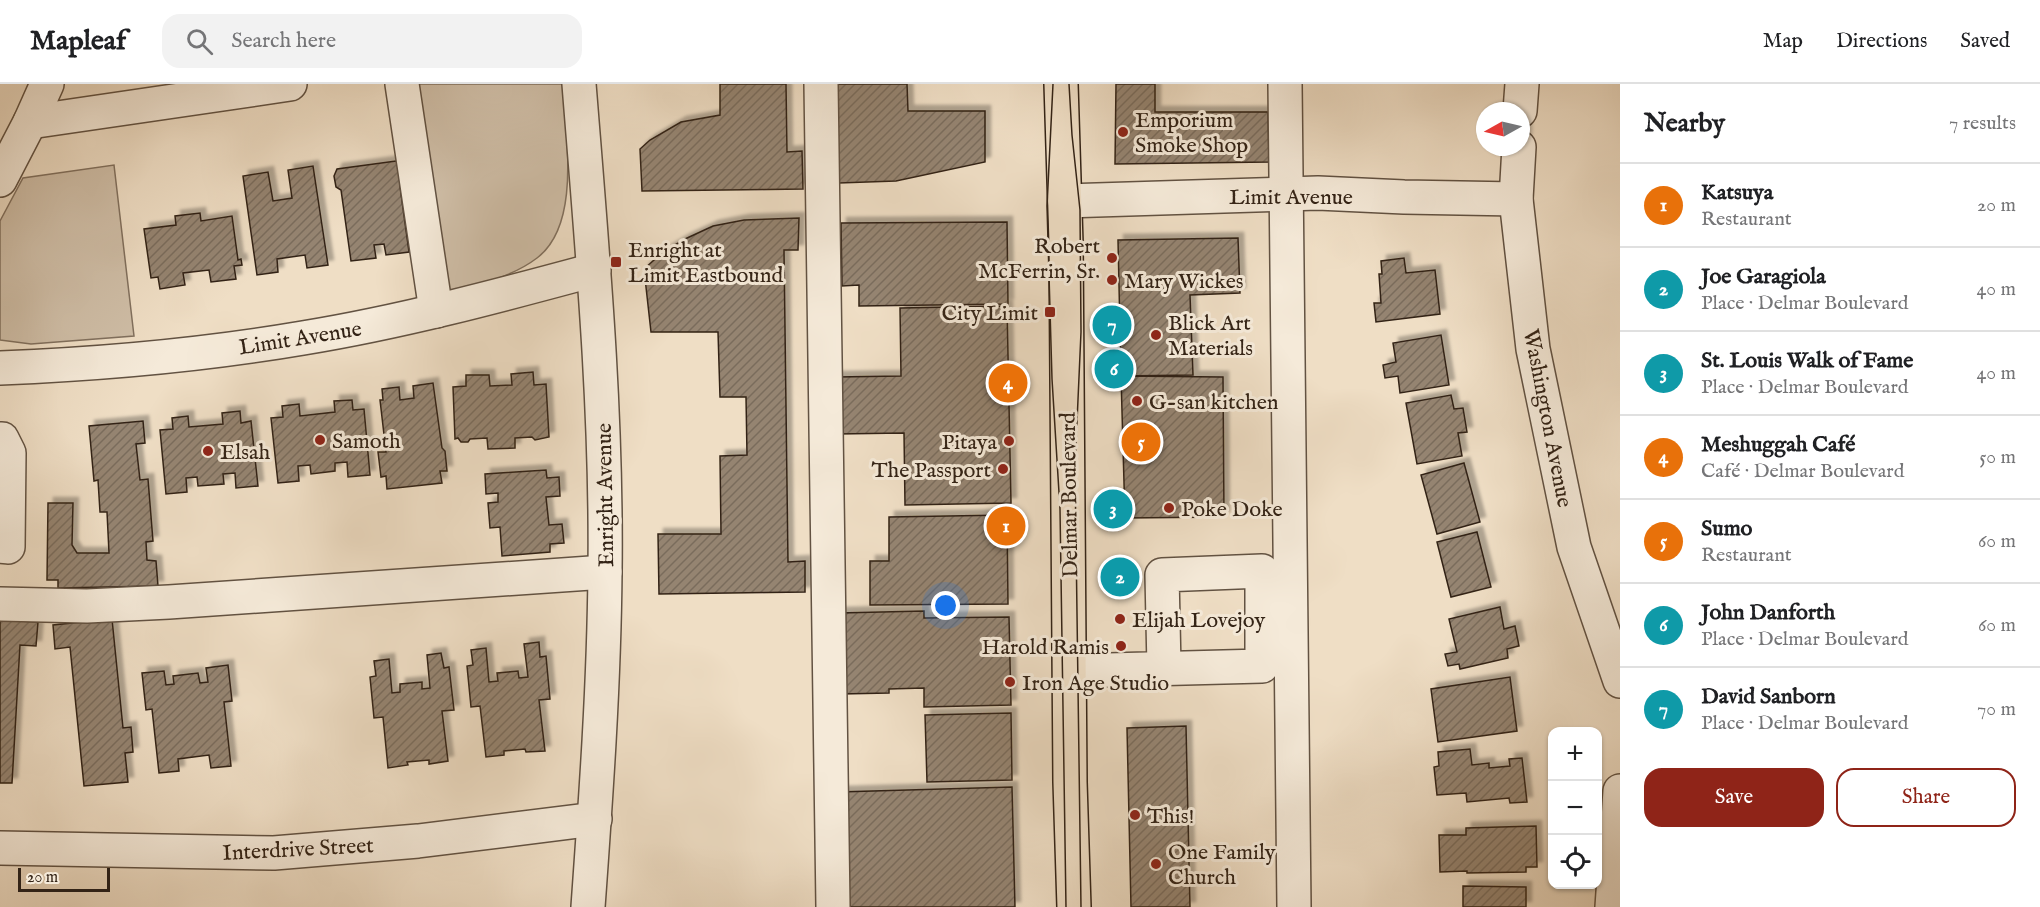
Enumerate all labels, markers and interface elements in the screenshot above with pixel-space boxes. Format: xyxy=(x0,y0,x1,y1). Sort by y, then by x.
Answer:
search box xyxy=(162,14,582,68)
text: Mapleaf xyxy=(30,24,126,59)
icon: search xyxy=(183,25,216,58)
text: Search here xyxy=(231,27,336,55)
text: Map xyxy=(1763,28,1803,55)
text: Directions xyxy=(1836,28,1927,55)
text: Saved xyxy=(1960,28,2010,55)
north arrow xyxy=(1476,102,1530,156)
place label: Emporium Smoke Shop xyxy=(1135,107,1248,160)
text: Nearby xyxy=(1644,107,1725,140)
text: 7 results xyxy=(1949,111,2016,136)
marker: Emporium Smoke Shop xyxy=(1116,125,1130,139)
text: Katsuya xyxy=(1701,179,1773,207)
street label: Limit Avenue xyxy=(1229,184,1353,212)
text: 1 xyxy=(1660,193,1667,218)
text: 20 m xyxy=(1977,193,2016,218)
text: Restaurant xyxy=(1701,207,1792,232)
place label: Robert McFerrin, Sr. xyxy=(978,233,1100,286)
place label: Enright at Limit Eastbound xyxy=(628,237,783,290)
marker: Robert McFerrin, Sr. xyxy=(1105,251,1119,265)
marker: Enright at Limit Eastbound xyxy=(609,255,623,269)
text: Joe Garagiola xyxy=(1701,263,1826,291)
place label: Mary Wickes xyxy=(1124,268,1244,296)
marker: Mary Wickes xyxy=(1105,273,1119,287)
text: 2 xyxy=(1659,277,1668,302)
text: 40 m xyxy=(1977,277,2016,302)
text: Place · Delmar Boulevard xyxy=(1701,291,1908,316)
place label: City Limit xyxy=(941,300,1038,328)
pin: 7 xyxy=(1092,302,1132,348)
marker: City Limit xyxy=(1043,305,1057,319)
place label: Blick Art Materials xyxy=(1168,310,1253,363)
street label: Limit Avenue xyxy=(237,315,364,362)
street label: Washington Avenue xyxy=(1516,327,1578,510)
marker: Blick Art Materials xyxy=(1149,328,1163,342)
pin: 6 xyxy=(1094,346,1134,392)
text: St. Louis Walk of Fame xyxy=(1701,347,1913,375)
pin: 4 xyxy=(988,360,1028,406)
text: 3 xyxy=(1660,361,1667,386)
text: 40 m xyxy=(1977,361,2016,386)
text: Place · Delmar Boulevard xyxy=(1701,375,1908,400)
place label: G-san kitchen xyxy=(1149,389,1279,417)
marker: G-san kitchen xyxy=(1130,394,1144,408)
street label: Delmar Boulevard xyxy=(1055,411,1085,578)
pin: 5 xyxy=(1122,420,1160,464)
street label: Enright Avenue xyxy=(591,423,621,567)
place label: Samoth xyxy=(332,428,401,456)
place label: Pitaya xyxy=(941,429,997,457)
text: Meshuggah Café xyxy=(1701,431,1855,459)
marker: Samoth xyxy=(313,433,327,447)
marker: Pitaya xyxy=(1002,434,1016,448)
place label: Elsah xyxy=(220,439,271,467)
marker: Elsah xyxy=(201,444,215,458)
text: 4 xyxy=(1659,445,1668,470)
text: 50 m xyxy=(1979,445,2016,470)
place label: The Passport xyxy=(871,457,991,485)
text: Café · Delmar Boulevard xyxy=(1701,459,1904,484)
marker: The Passport xyxy=(996,462,1010,476)
pin: 3 xyxy=(1094,486,1132,532)
place label: Poke Doke xyxy=(1181,496,1283,524)
marker: Poke Doke xyxy=(1162,501,1176,515)
pin: 1 xyxy=(986,504,1026,548)
text: Sumo xyxy=(1701,515,1752,543)
text: 5 xyxy=(1660,529,1667,554)
text: 60 m xyxy=(1978,529,2016,554)
text: Restaurant xyxy=(1701,543,1792,568)
pin: 2 xyxy=(1100,554,1140,600)
your location xyxy=(931,591,960,620)
text: John Danforth xyxy=(1701,599,1835,627)
place label: Elijah Lovejoy xyxy=(1132,607,1265,635)
marker: Elijah Lovejoy xyxy=(1113,612,1127,626)
text: 6 xyxy=(1659,613,1668,638)
text: 60 m xyxy=(1978,613,2016,638)
text: Place · Delmar Boulevard xyxy=(1701,627,1908,652)
place label: Harold Ramis xyxy=(982,634,1109,662)
marker: Harold Ramis xyxy=(1114,639,1128,653)
place label: Iron Age Studio xyxy=(1022,670,1169,698)
marker: Iron Age Studio xyxy=(1003,675,1017,689)
text: David Sanborn xyxy=(1701,683,1836,711)
text: 7 xyxy=(1659,697,1668,722)
text: 70 m xyxy=(1977,697,2016,722)
text: Place · Delmar Boulevard xyxy=(1701,711,1908,736)
map controls xyxy=(1548,727,1602,889)
button: + xyxy=(1548,727,1602,781)
button: Save xyxy=(1644,768,1824,827)
button: Share xyxy=(1836,768,2016,827)
button: − xyxy=(1548,781,1602,835)
place label: This! xyxy=(1147,803,1194,831)
marker: This! xyxy=(1128,808,1142,822)
street label: Interdrive Street xyxy=(222,832,375,868)
button: locate xyxy=(1548,835,1602,889)
place label: One Family Church xyxy=(1168,839,1276,892)
marker: One Family Church xyxy=(1149,857,1163,871)
scale bar xyxy=(18,865,110,892)
text: 20 m xyxy=(27,868,58,888)

